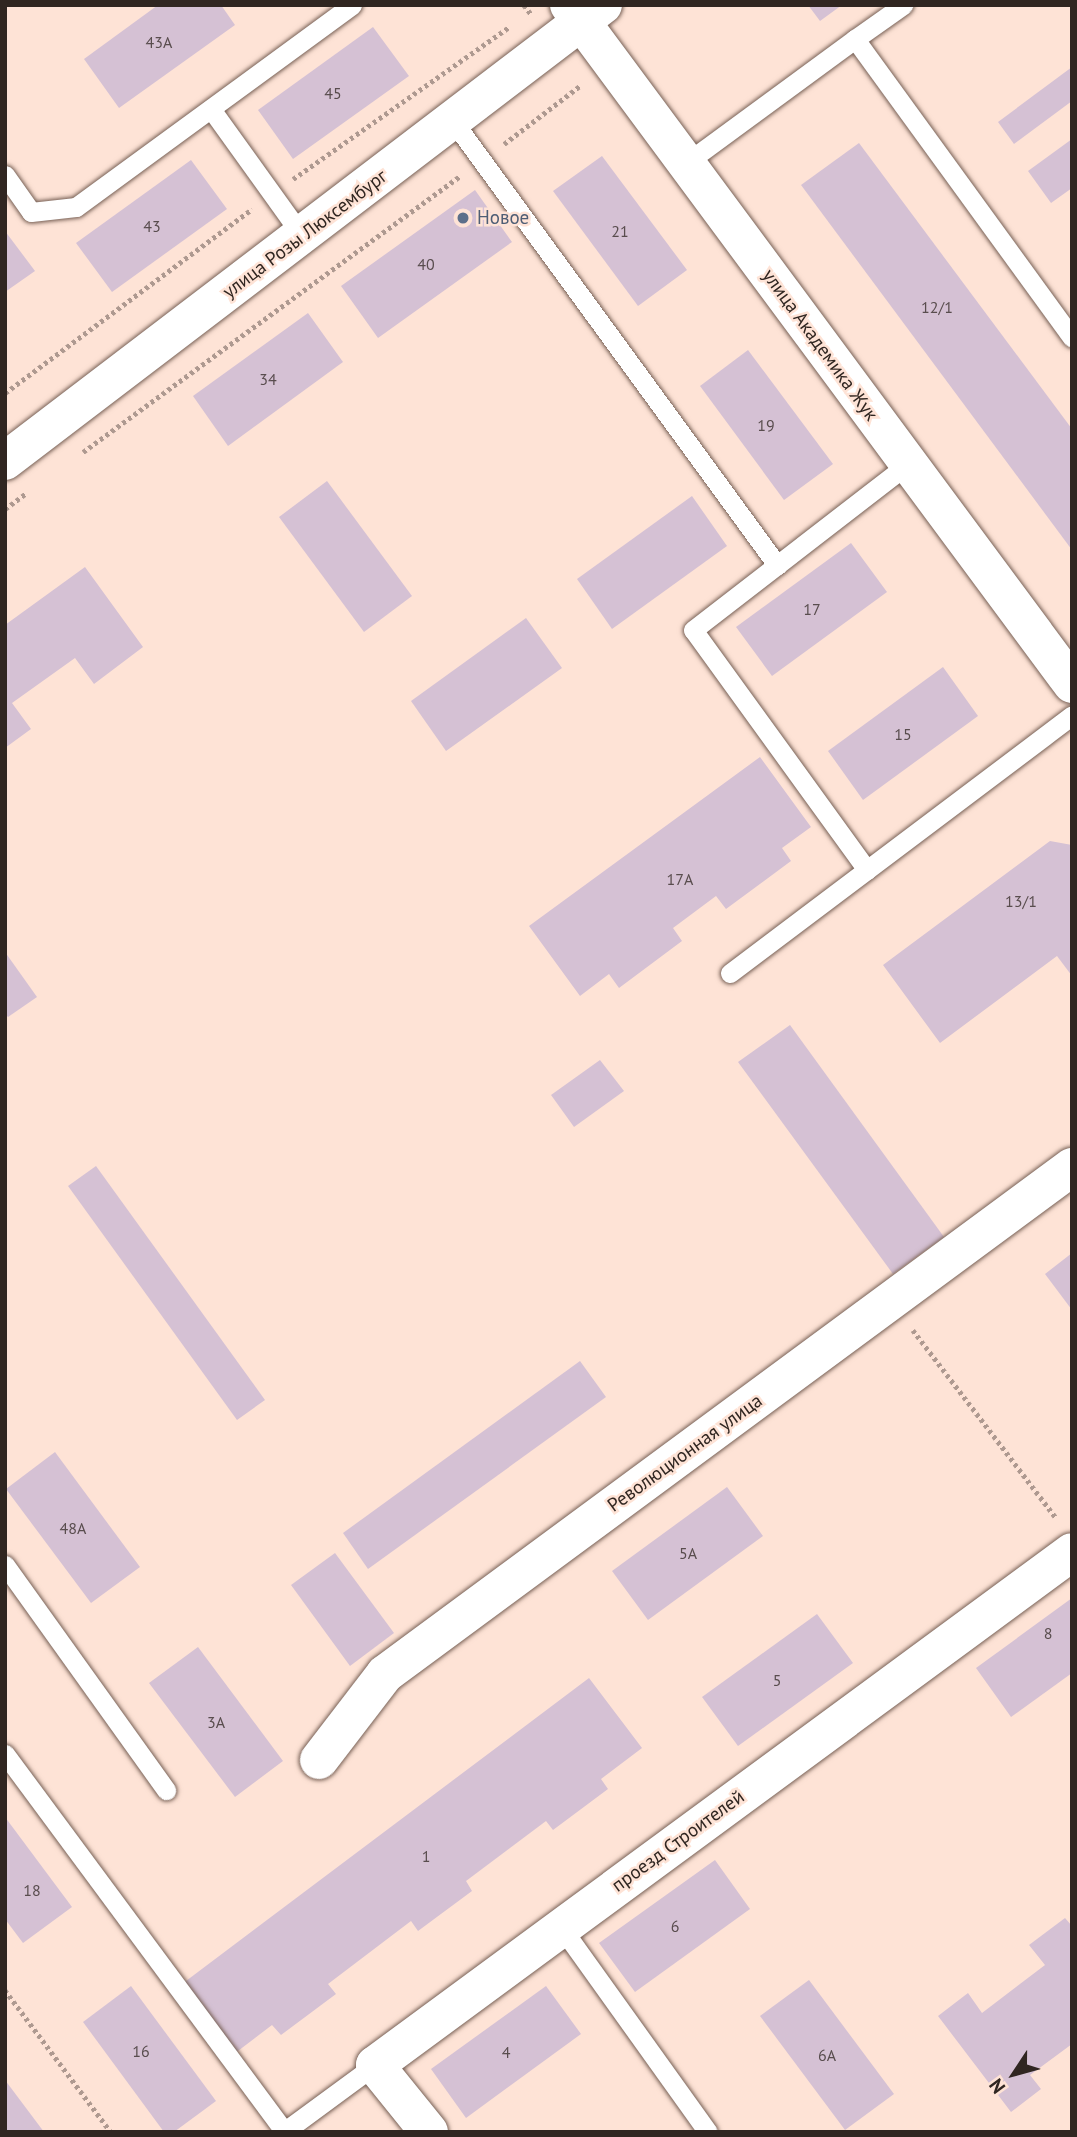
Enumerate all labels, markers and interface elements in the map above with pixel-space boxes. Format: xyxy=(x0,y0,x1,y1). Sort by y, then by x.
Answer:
house number: 43А xyxy=(146,32,172,52)
house number: 45 xyxy=(324,83,342,103)
street label: улица Розы Люксембург xyxy=(218,165,392,303)
place label: Новое xyxy=(477,207,529,229)
marker: Новое xyxy=(455,210,471,226)
house number: 43 xyxy=(143,216,161,236)
house number: 21 xyxy=(611,221,629,241)
house number: 40 xyxy=(417,254,435,274)
street label: улица Академика Жук xyxy=(757,265,883,425)
house number: 12/1 xyxy=(921,297,953,317)
house number: 34 xyxy=(259,369,277,389)
house number: 19 xyxy=(757,415,775,435)
house number: 17 xyxy=(803,599,821,619)
house number: 15 xyxy=(894,724,912,744)
house number: 17А xyxy=(667,869,693,889)
house number: 13/1 xyxy=(1005,891,1037,911)
street label: Революционная улица xyxy=(603,1389,767,1517)
house number: 48А xyxy=(60,1518,86,1538)
house number: 5А xyxy=(679,1543,697,1563)
house number: 8 xyxy=(1044,1623,1052,1643)
house number: 5 xyxy=(773,1670,781,1690)
house number: 3А xyxy=(207,1712,225,1732)
street label: проезд Строителей xyxy=(607,1785,749,1897)
house number: 1 xyxy=(422,1846,430,1866)
house number: 18 xyxy=(23,1880,41,1900)
house number: 6 xyxy=(671,1916,679,1936)
north arrow xyxy=(979,2039,1049,2109)
house number: 16 xyxy=(132,2041,150,2061)
house number: 4 xyxy=(502,2042,510,2062)
house number: 6А xyxy=(818,2045,836,2065)
text: N xyxy=(984,2074,1010,2098)

